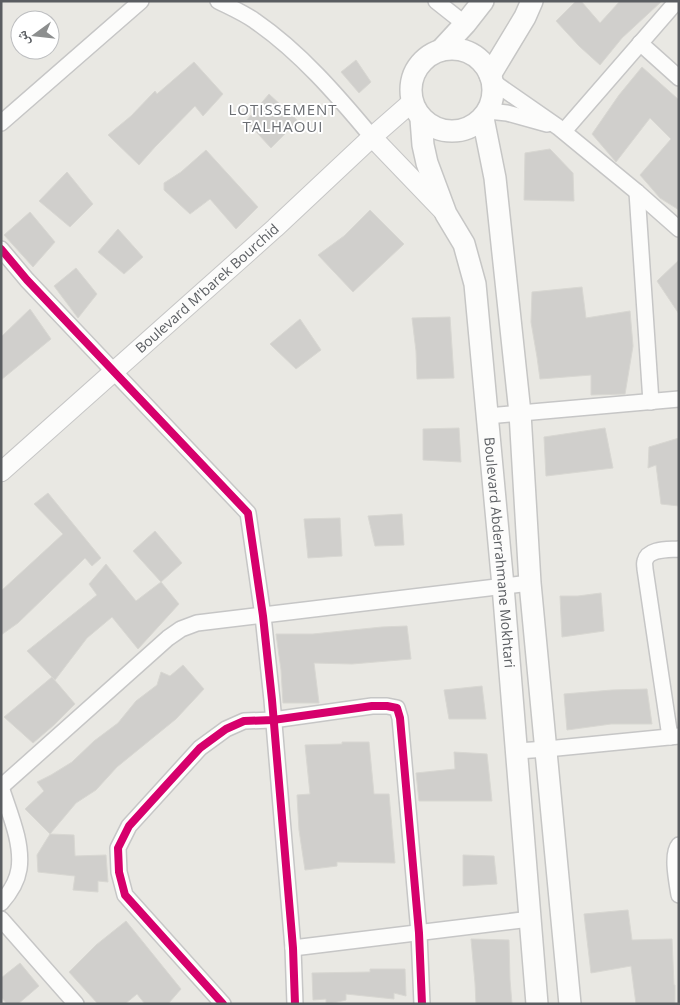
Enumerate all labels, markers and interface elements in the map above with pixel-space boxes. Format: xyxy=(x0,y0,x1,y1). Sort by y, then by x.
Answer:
north arrow xyxy=(10,10,60,60)
text: ش xyxy=(11,29,33,48)
district label: LOTISSEMENT TALHAOUI xyxy=(228,99,338,136)
street label: Boulevard M'barek Bourchid xyxy=(131,219,283,357)
street label: Boulevard Abderrahmane Mokhtari xyxy=(480,436,520,669)

